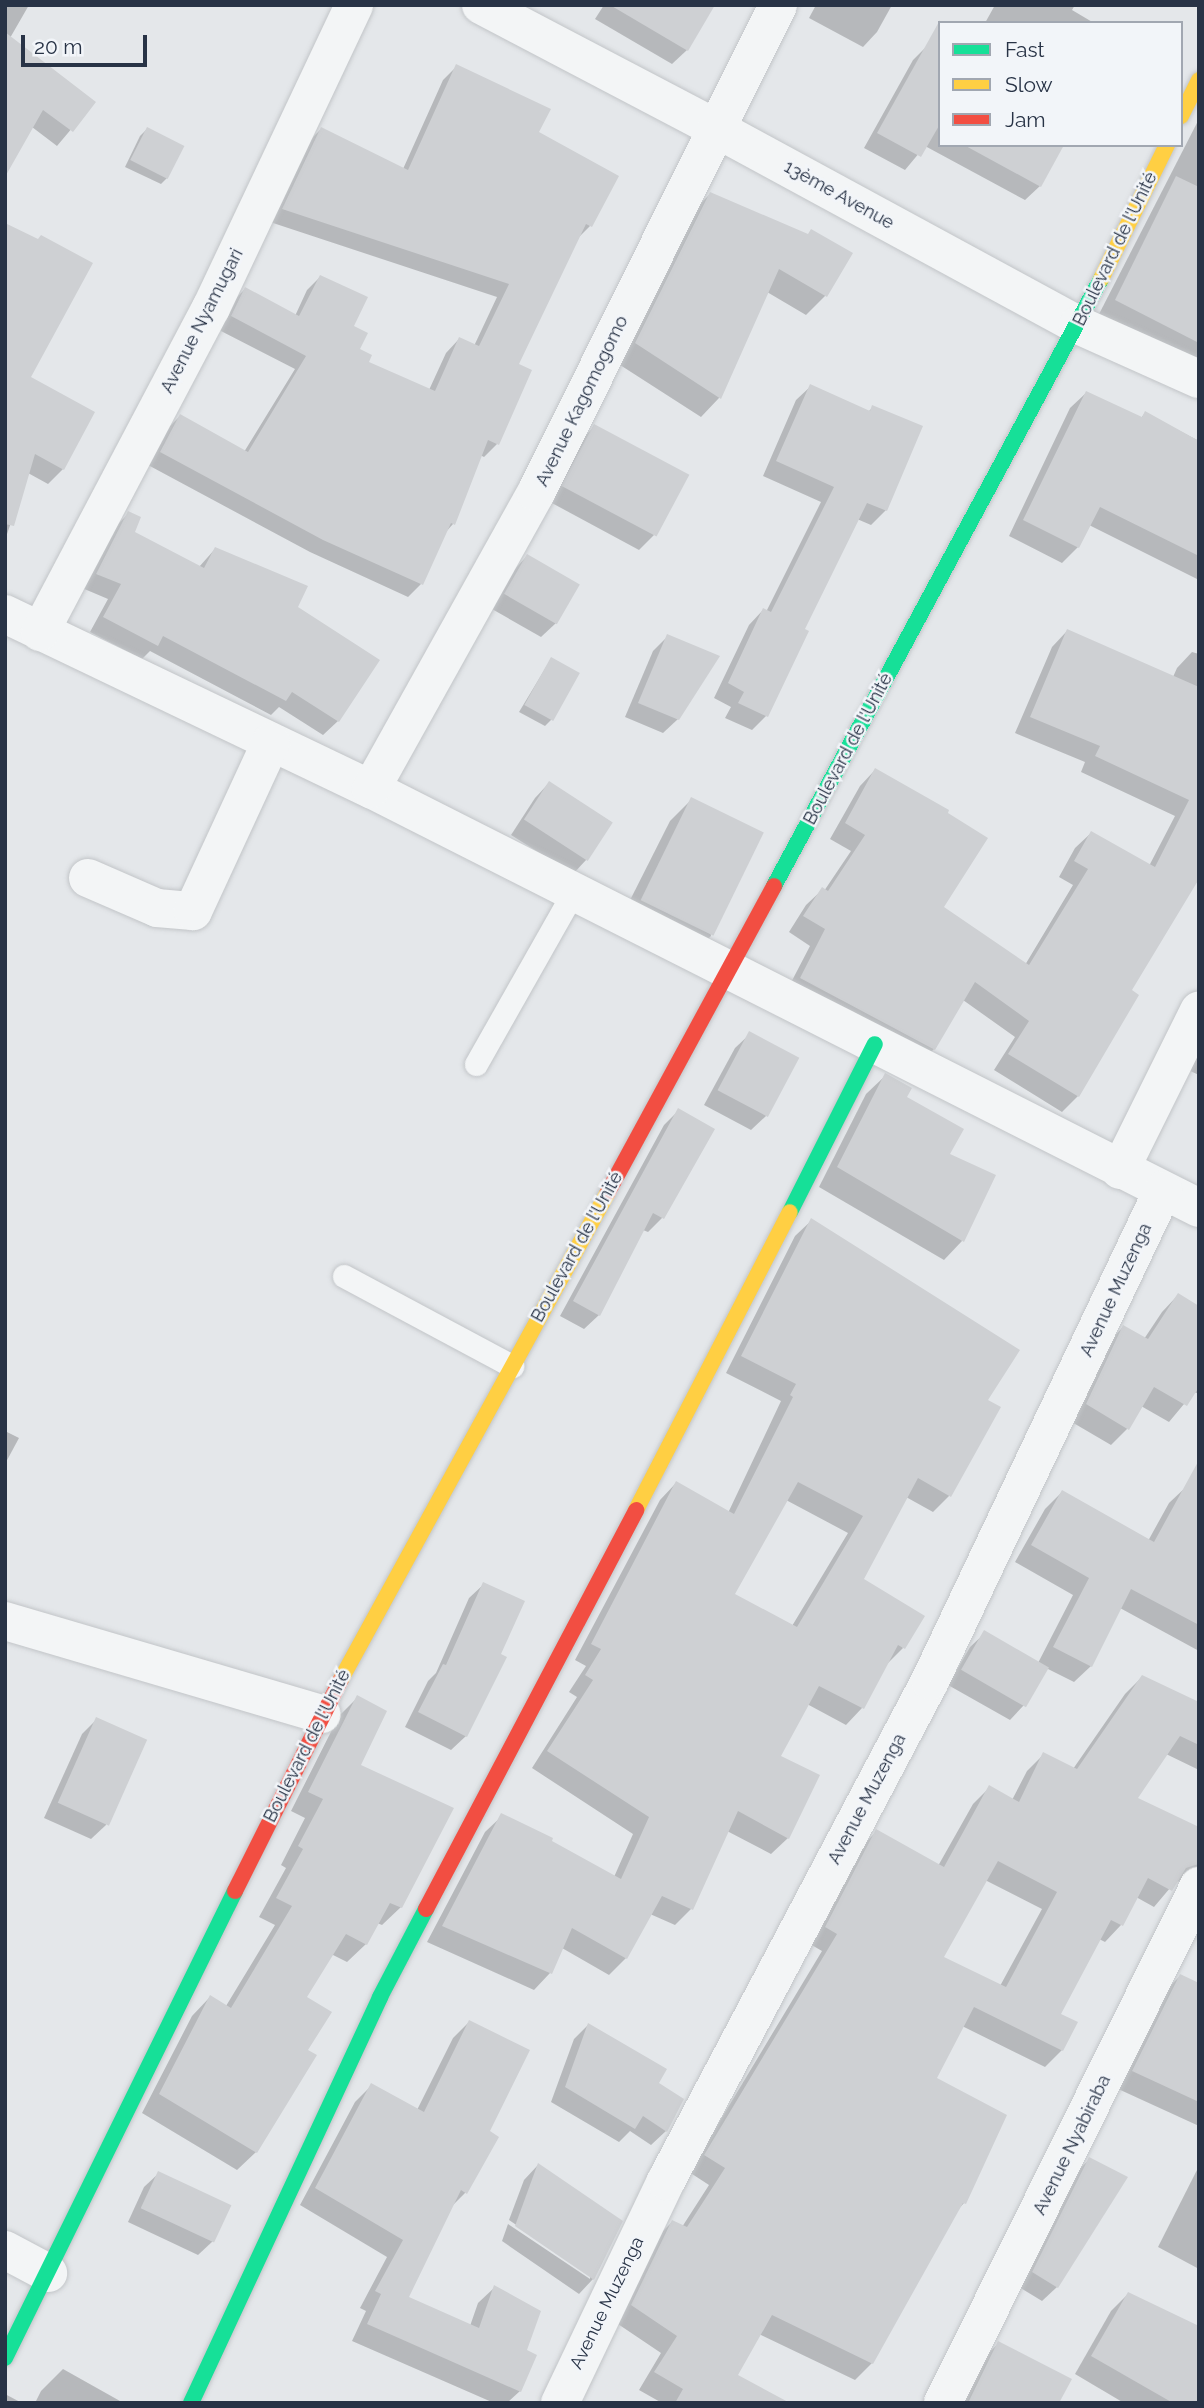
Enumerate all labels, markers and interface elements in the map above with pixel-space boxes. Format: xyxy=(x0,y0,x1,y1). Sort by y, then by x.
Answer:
scale bar xyxy=(24,21,150,65)
legend xyxy=(938,21,1183,147)
text: 20 m xyxy=(34,34,82,59)
text: Fast xyxy=(1005,37,1045,62)
text: Slow xyxy=(1005,72,1053,97)
text: Jam xyxy=(1005,107,1046,132)
street label: 13ème Avenue xyxy=(780,156,898,234)
street label: Boulevard de l'Unité xyxy=(1068,169,1162,329)
street label: Avenue Nyamugari xyxy=(156,245,248,397)
street label: Avenue Kagomogomo xyxy=(531,312,633,490)
street label: Boulevard de l'Unité xyxy=(799,670,897,828)
street label: Boulevard de l'Unité xyxy=(527,1168,627,1326)
street label: Avenue Muzenga xyxy=(1076,1220,1156,1360)
street label: Boulevard de l'Unité xyxy=(259,1666,355,1826)
street label: Avenue Muzenga xyxy=(823,1730,911,1868)
street label: Avenue Nyabiraba xyxy=(1029,2072,1115,2218)
street label: Avenue Muzenga xyxy=(566,2233,648,2373)

